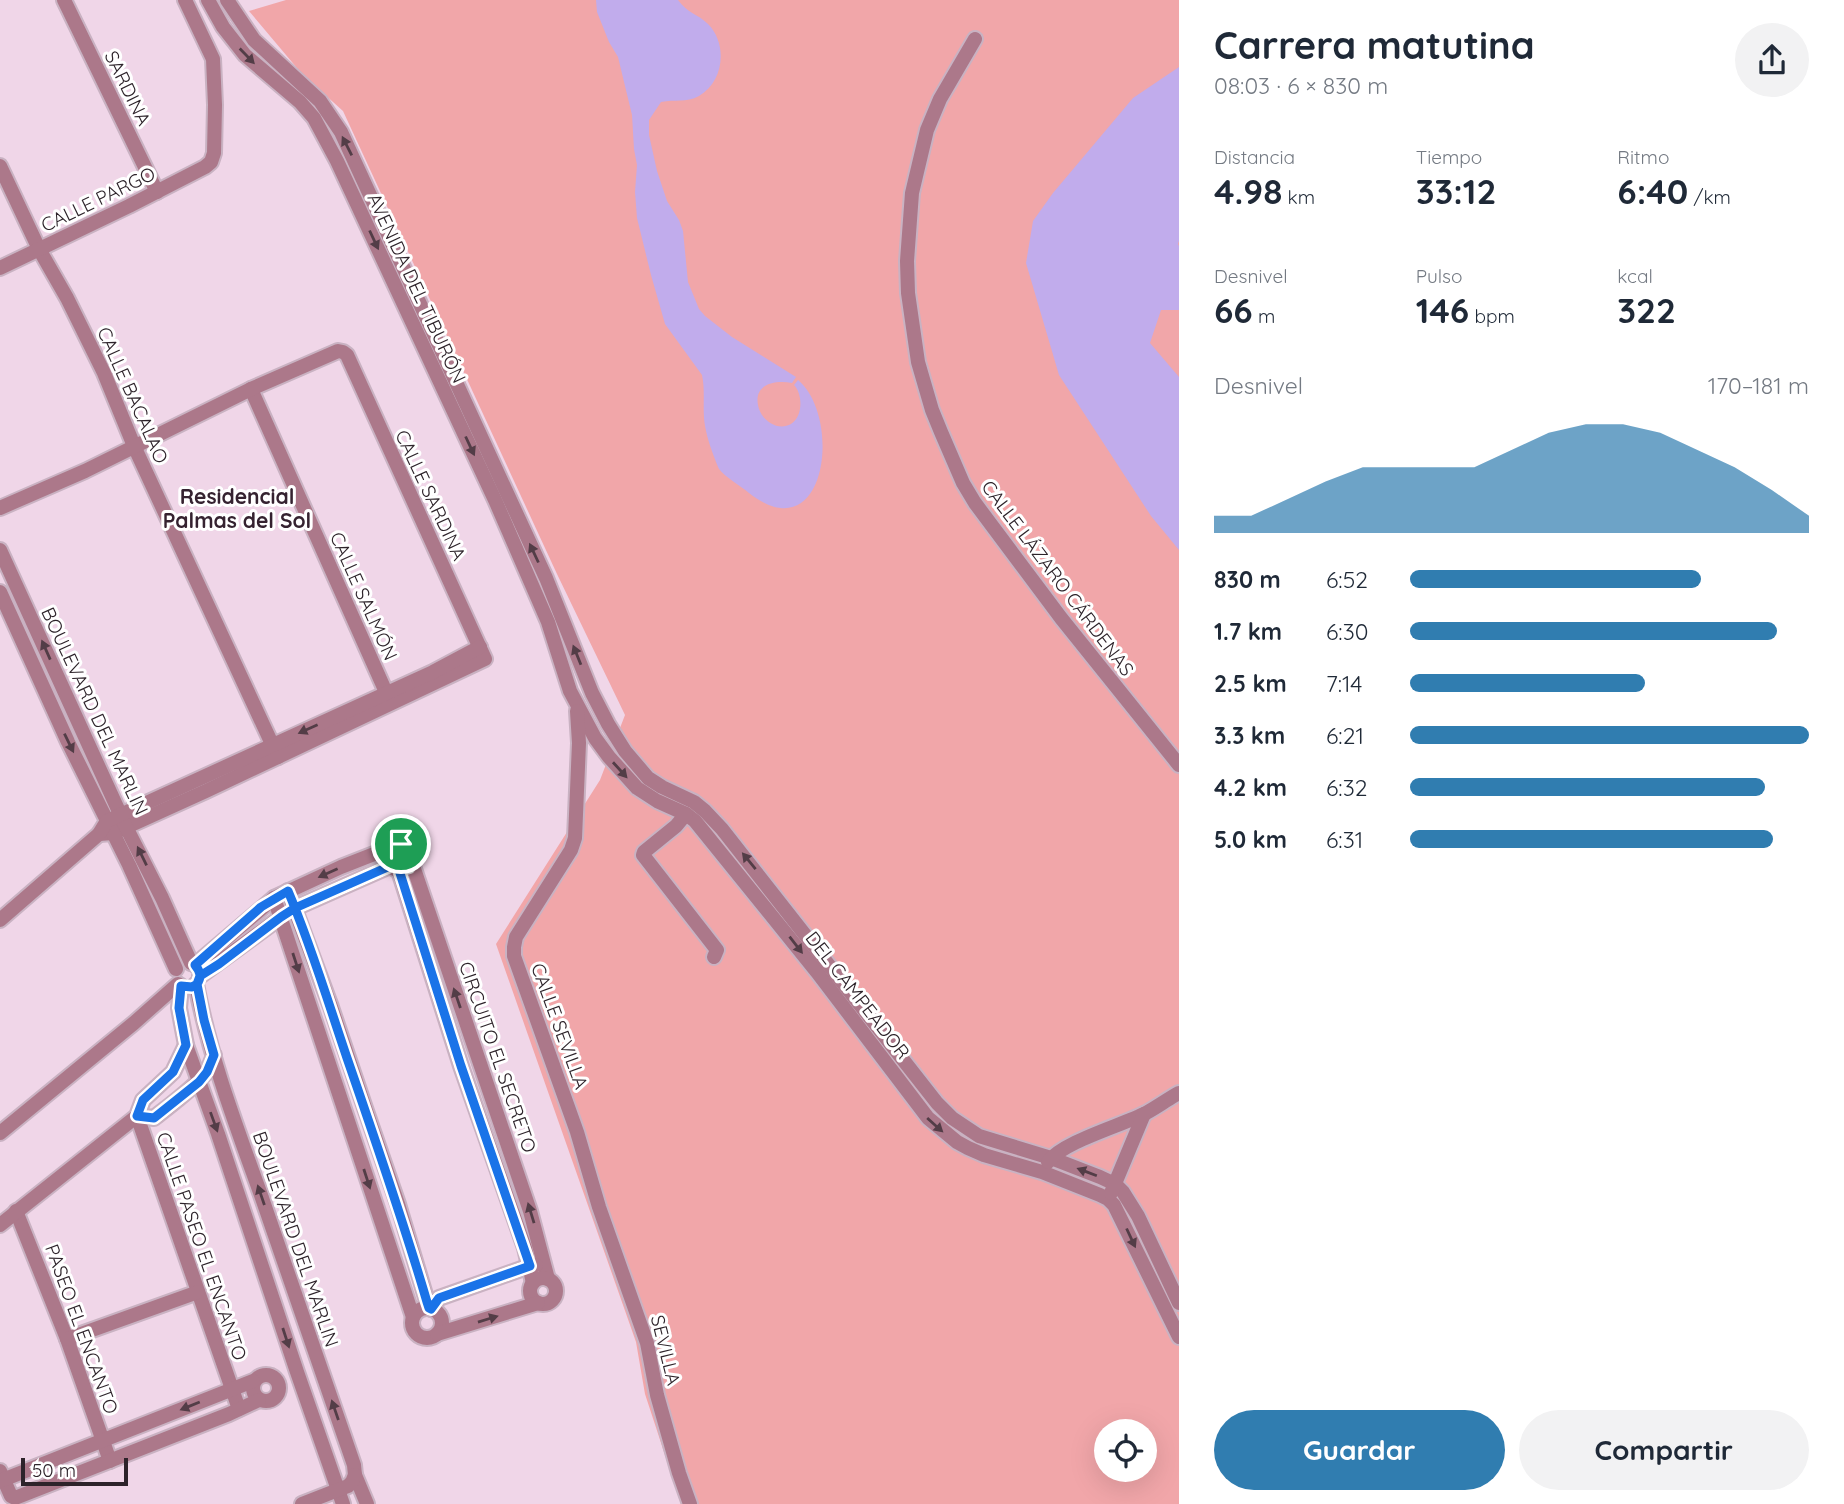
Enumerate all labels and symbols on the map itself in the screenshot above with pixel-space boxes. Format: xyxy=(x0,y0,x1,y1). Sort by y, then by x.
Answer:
street label: SARDINA xyxy=(100,47,156,129)
one-way arrow xyxy=(238,47,254,64)
one-way arrow xyxy=(342,136,353,156)
street label: CALLE PARGO xyxy=(37,161,159,237)
street label: AVENIDA DEL TIBURÓN xyxy=(362,189,472,387)
one-way arrow xyxy=(369,229,380,250)
street label: CALLE BACALAO xyxy=(92,323,174,467)
street label: CALLE SARDINA xyxy=(390,426,472,564)
one-way arrow xyxy=(464,436,476,456)
street label: CALLE LÁZARO CÁRDENAS xyxy=(977,475,1139,681)
district label: Residencial Palmas del Sol xyxy=(163,483,311,533)
street label: CALLE SALMÓN xyxy=(325,528,403,664)
one-way arrow xyxy=(529,543,540,563)
street label: BOULEVARD DEL MARLIN xyxy=(36,603,154,819)
one-way arrow xyxy=(40,640,52,660)
one-way arrow xyxy=(571,644,582,665)
one-way arrow xyxy=(297,724,318,735)
one-way arrow xyxy=(63,733,75,753)
one-way arrow xyxy=(612,761,627,778)
pin xyxy=(371,814,431,874)
one-way arrow xyxy=(136,846,147,866)
one-way arrow xyxy=(741,853,756,871)
one-way arrow xyxy=(318,868,339,879)
street label: DEL CAMPEADOR xyxy=(801,926,915,1064)
one-way arrow xyxy=(788,936,803,954)
one-way arrow xyxy=(291,952,302,973)
street label: CIRCUITO EL SECRETO xyxy=(454,958,542,1156)
street label: CALLE SEVILLA xyxy=(526,960,594,1092)
one-way arrow xyxy=(451,987,462,1008)
one-way arrow xyxy=(209,1112,220,1133)
one-way arrow xyxy=(927,1116,944,1132)
street label: BOULEVARD DEL MARLIN xyxy=(248,1128,344,1350)
street label: CALLE PASEO EL ENCANTO xyxy=(152,1129,252,1363)
one-way arrow xyxy=(1076,1166,1097,1177)
one-way arrow xyxy=(363,1168,373,1189)
one-way arrow xyxy=(255,1185,266,1206)
one-way arrow xyxy=(525,1202,535,1223)
one-way arrow xyxy=(1125,1228,1137,1248)
street label: PASEO EL ENCANTO xyxy=(40,1241,124,1417)
street label: SEVILLA xyxy=(646,1312,686,1388)
one-way arrow xyxy=(477,1313,498,1323)
one-way arrow xyxy=(281,1328,291,1349)
one-way arrow xyxy=(179,1400,200,1411)
one-way arrow xyxy=(329,1400,340,1421)
scale bar xyxy=(21,1455,128,1487)

